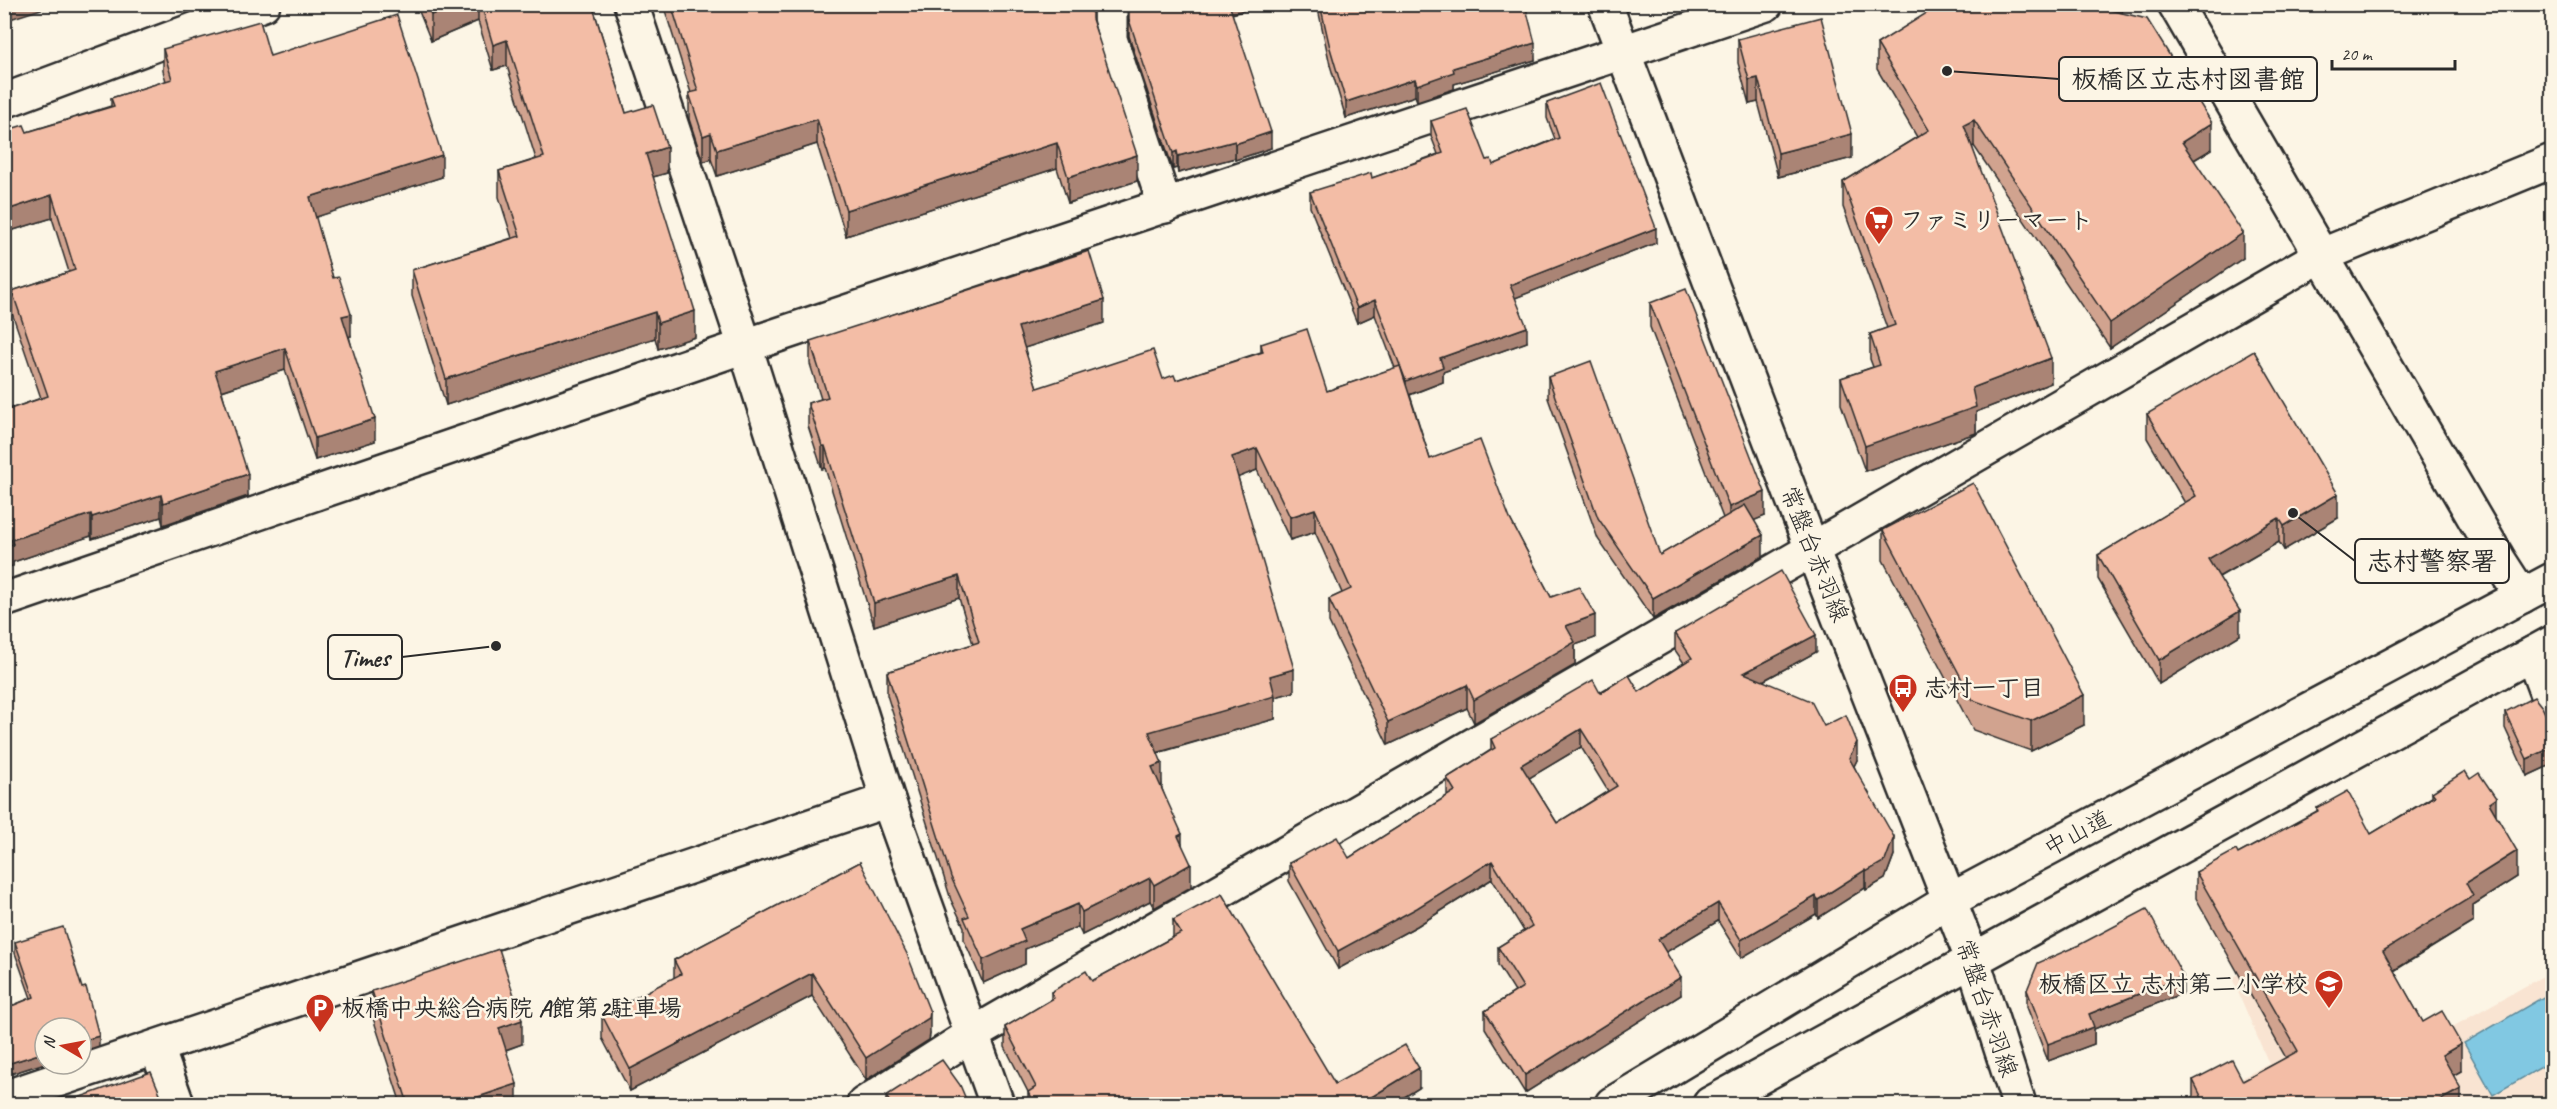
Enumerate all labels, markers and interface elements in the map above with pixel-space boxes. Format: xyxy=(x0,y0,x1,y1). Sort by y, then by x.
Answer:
scale bar xyxy=(2332,33,2455,71)
text: 20 m xyxy=(2341,43,2374,65)
callout: 板橋区立志村図書館 xyxy=(2059,57,2317,101)
text: 板橋区立志村図書館 xyxy=(2071,63,2305,96)
supermarket icon: ファミリーマート xyxy=(1863,204,1895,246)
place label: ファミリーマート xyxy=(1900,205,2093,235)
street label: 常盤台赤羽線 xyxy=(1774,482,1856,626)
callout: 志村警察署 xyxy=(2355,539,2509,583)
text: 志村警察署 xyxy=(2367,545,2497,578)
callout: Times xyxy=(328,635,402,679)
text: Times xyxy=(340,641,393,674)
bus stop icon: 志村一丁目 xyxy=(1887,672,1919,714)
place label: 志村一丁目 xyxy=(1924,673,2044,703)
street label: 中山道 xyxy=(2038,803,2116,863)
street label: 常盤台赤羽線 xyxy=(1949,935,2025,1081)
school or university icon: 板橋区立 志村第二小学校 xyxy=(2313,968,2345,1010)
place label: 板橋区立 志村第二小学校 xyxy=(2038,969,2308,999)
parking icon: 板橋中央総合病院 A館第2駐車場 xyxy=(304,992,336,1034)
place label: 板橋中央総合病院 A館第2駐車場 xyxy=(341,993,682,1023)
north arrow xyxy=(33,1016,93,1076)
text: N xyxy=(39,1034,60,1050)

